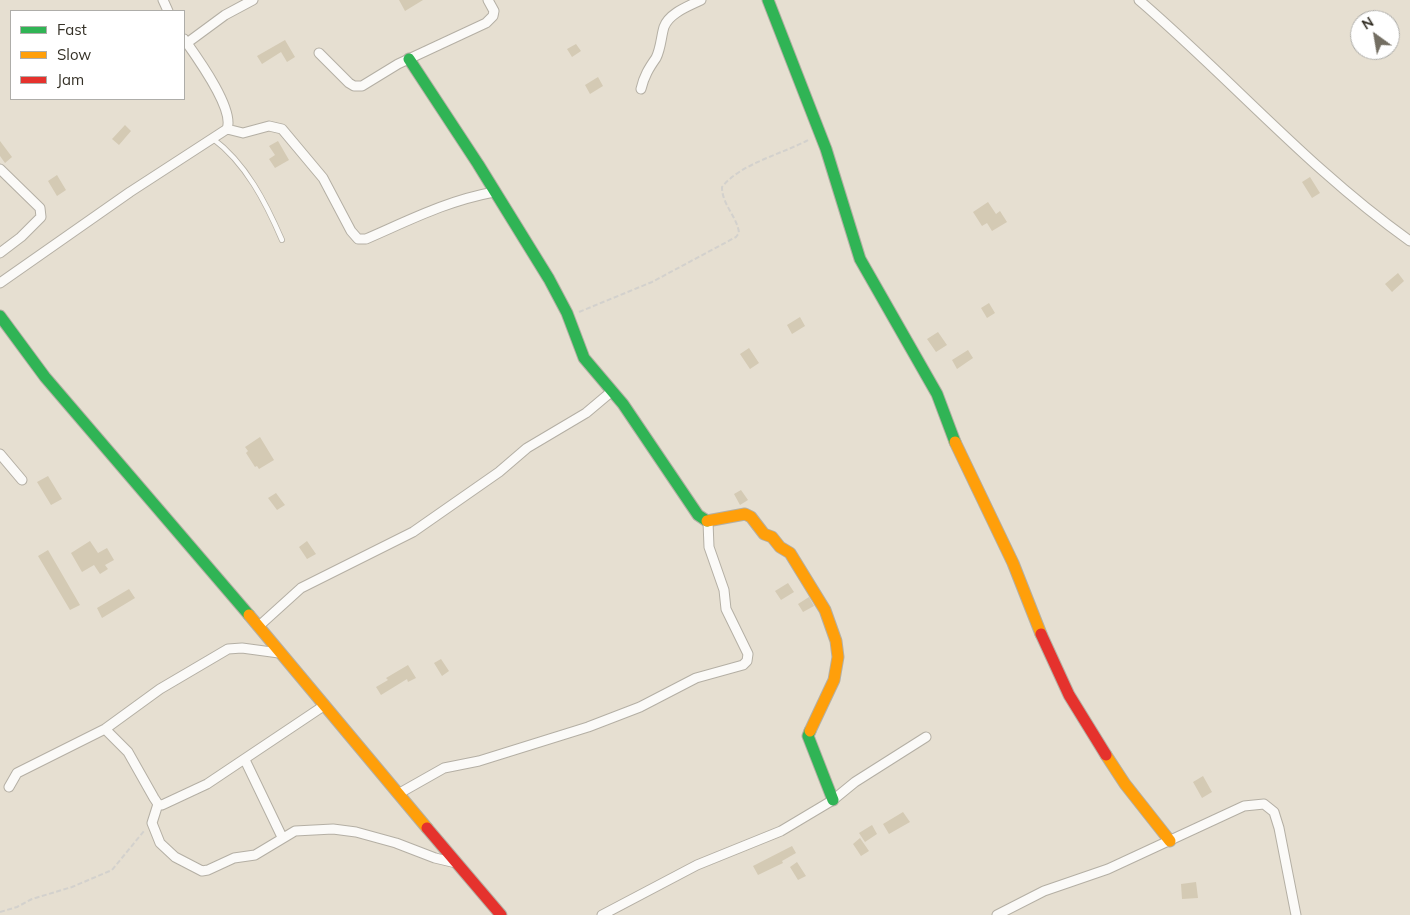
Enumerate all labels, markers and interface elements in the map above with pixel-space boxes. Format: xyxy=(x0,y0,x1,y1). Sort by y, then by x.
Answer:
legend xyxy=(10,10,185,100)
north arrow xyxy=(1350,10,1400,60)
text: N xyxy=(1358,13,1377,34)
text: Fast xyxy=(57,20,87,39)
text: Slow xyxy=(57,45,91,64)
text: Jam xyxy=(57,70,84,89)

